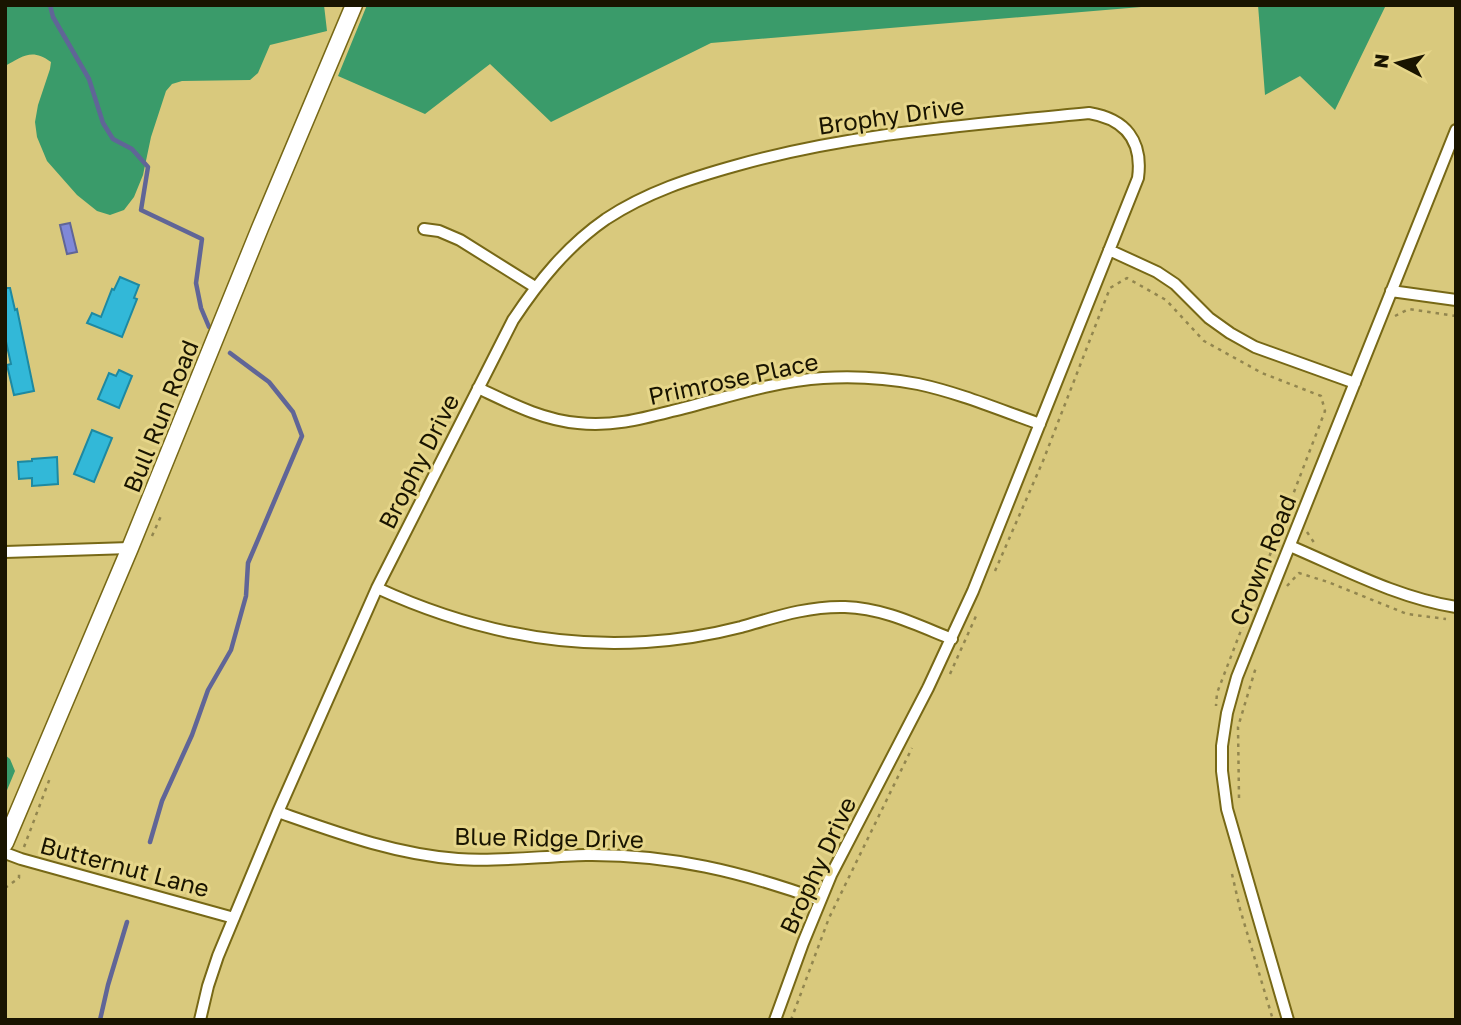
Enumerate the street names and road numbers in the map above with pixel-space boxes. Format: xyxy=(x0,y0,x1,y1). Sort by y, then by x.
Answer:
street label: Brophy Drive xyxy=(816,90,966,140)
street label: Bull Run Road xyxy=(116,336,204,496)
street label: Primrose Place xyxy=(645,346,821,410)
street label: Brophy Drive xyxy=(372,389,464,533)
street label: Crown Road xyxy=(1223,490,1301,630)
street label: Brophy Drive xyxy=(773,792,861,938)
street label: Blue Ridge Drive xyxy=(454,821,644,853)
street label: Butternut Lane xyxy=(37,829,213,903)

